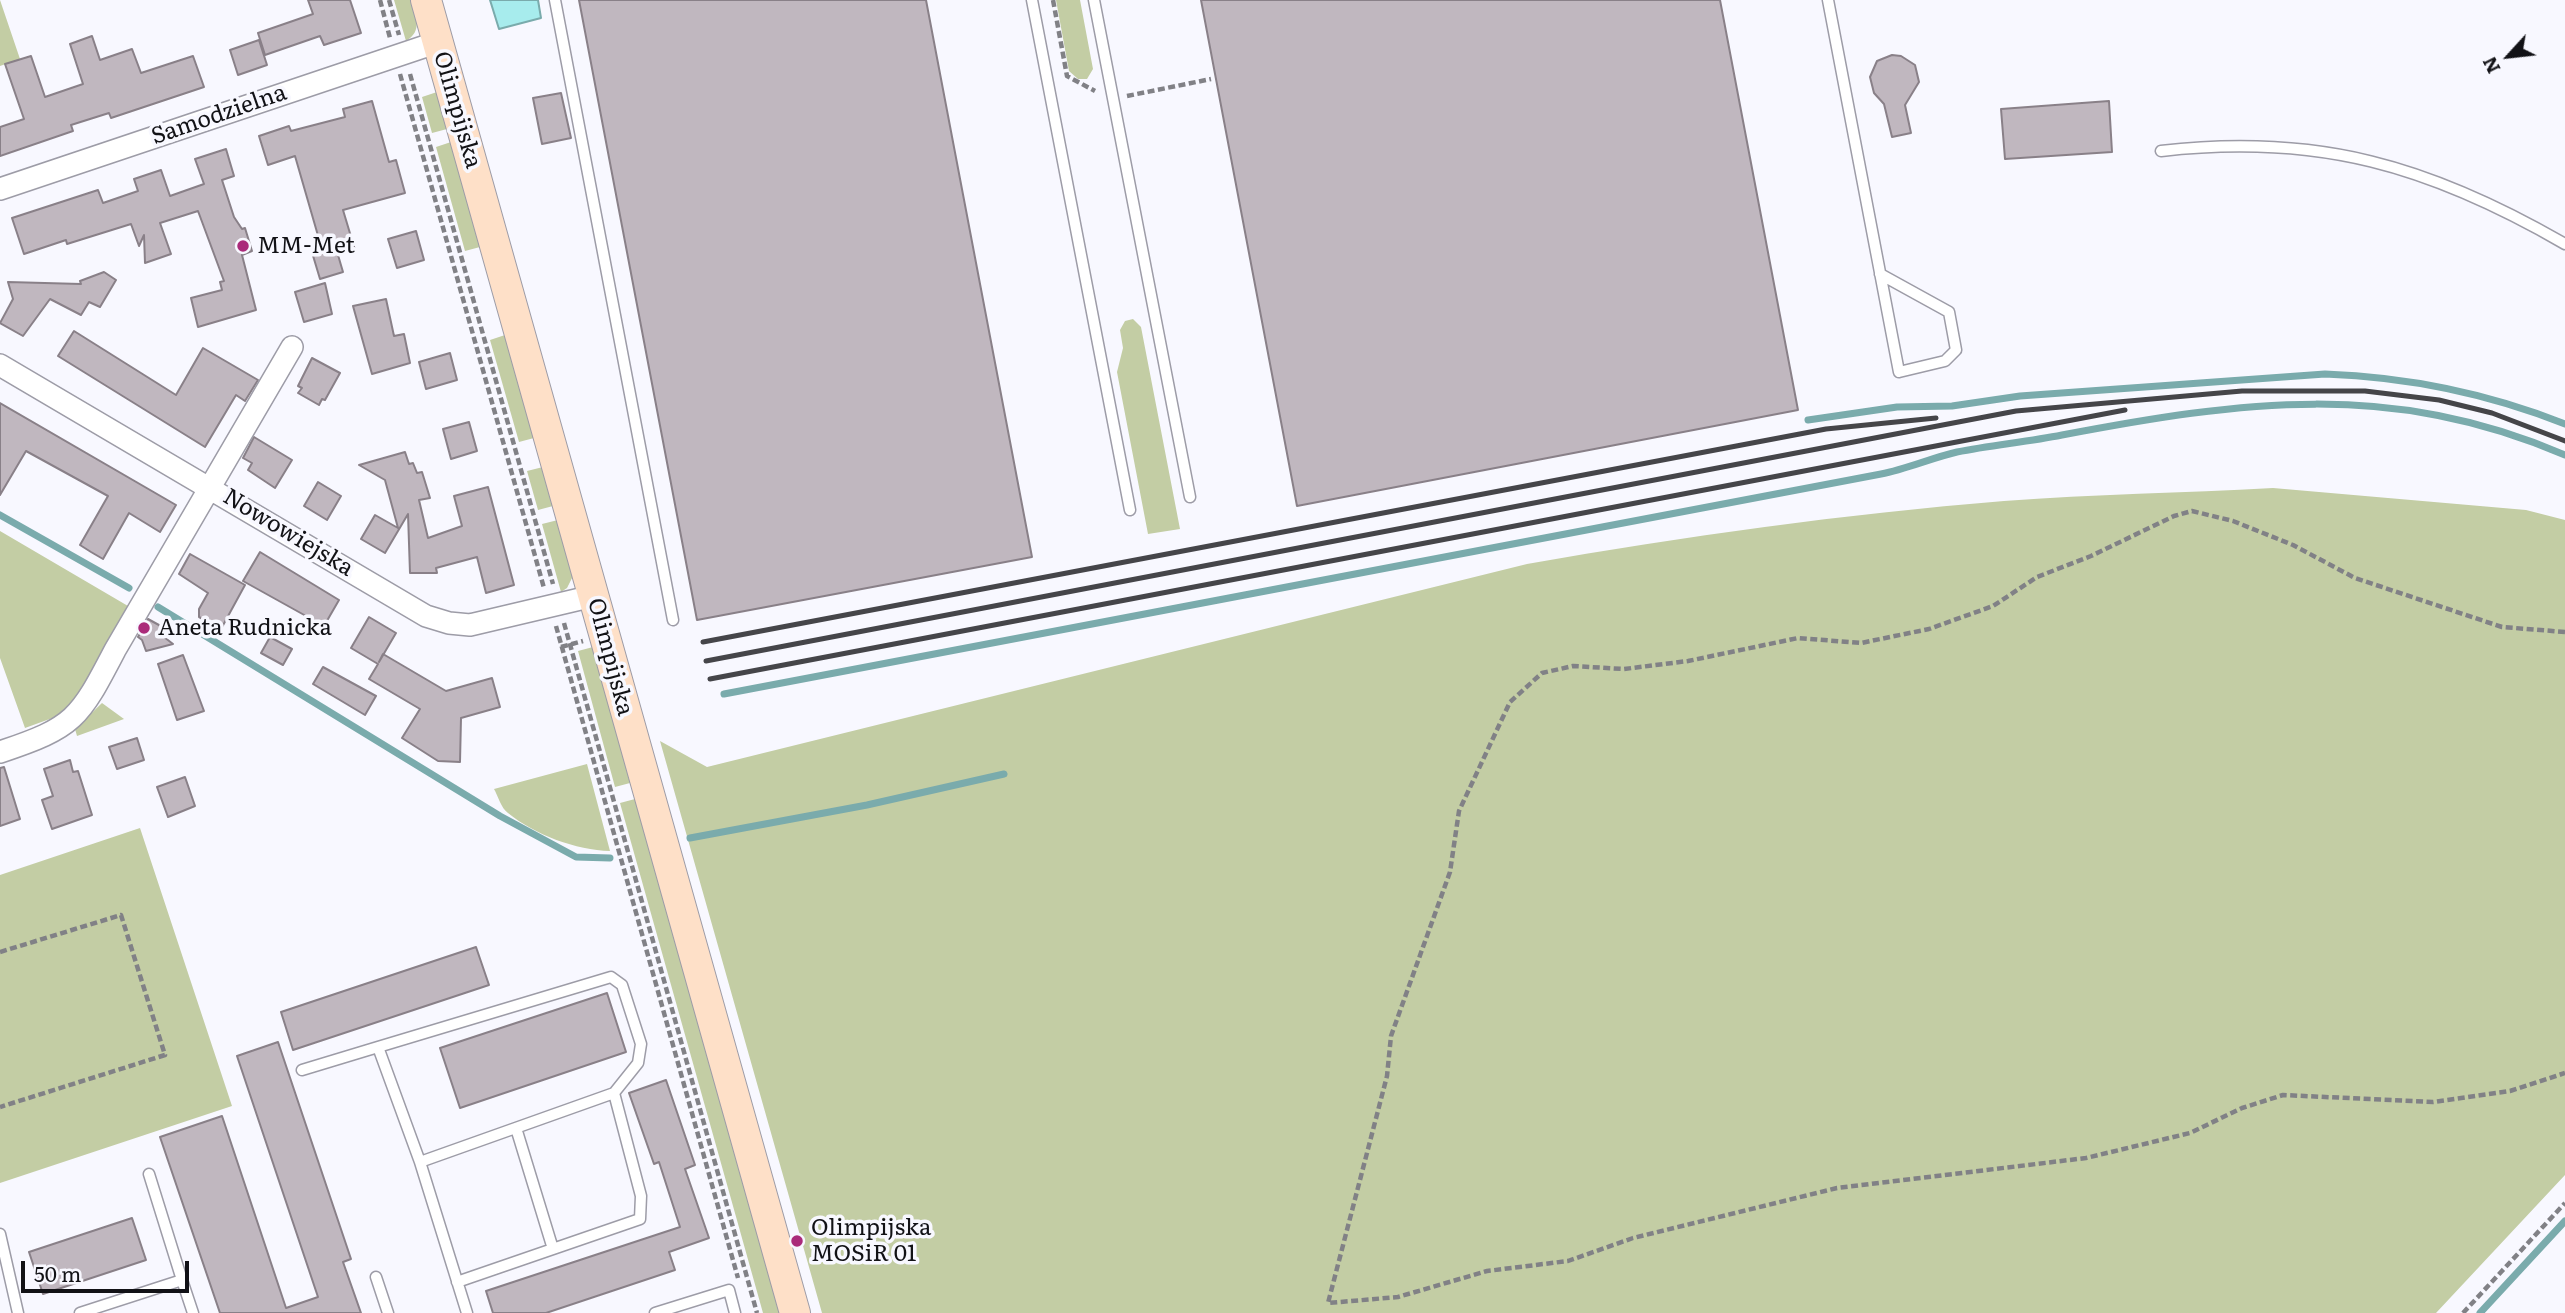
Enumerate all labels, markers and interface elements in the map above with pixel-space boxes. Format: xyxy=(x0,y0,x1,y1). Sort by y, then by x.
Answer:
north arrow xyxy=(2474,21,2544,91)
street label: Olimpijska xyxy=(427,48,487,172)
text: N xyxy=(2474,52,2506,79)
street label: Samodzielna xyxy=(148,79,290,151)
place label: MM-Met xyxy=(257,232,355,260)
marker: MM-Met xyxy=(235,238,251,254)
street label: Nowowiejska xyxy=(218,483,358,583)
street label: Olimpijska xyxy=(581,595,639,719)
place label: Aneta Rudnicka xyxy=(158,614,332,642)
marker: Aneta Rudnicka xyxy=(136,620,152,636)
place label: Olimpijska MOSiR 01 xyxy=(811,1214,931,1268)
marker: Olimpijska MOSiR 01 xyxy=(789,1233,805,1249)
scale bar xyxy=(24,1246,192,1290)
text: 50 m xyxy=(34,1257,81,1288)

